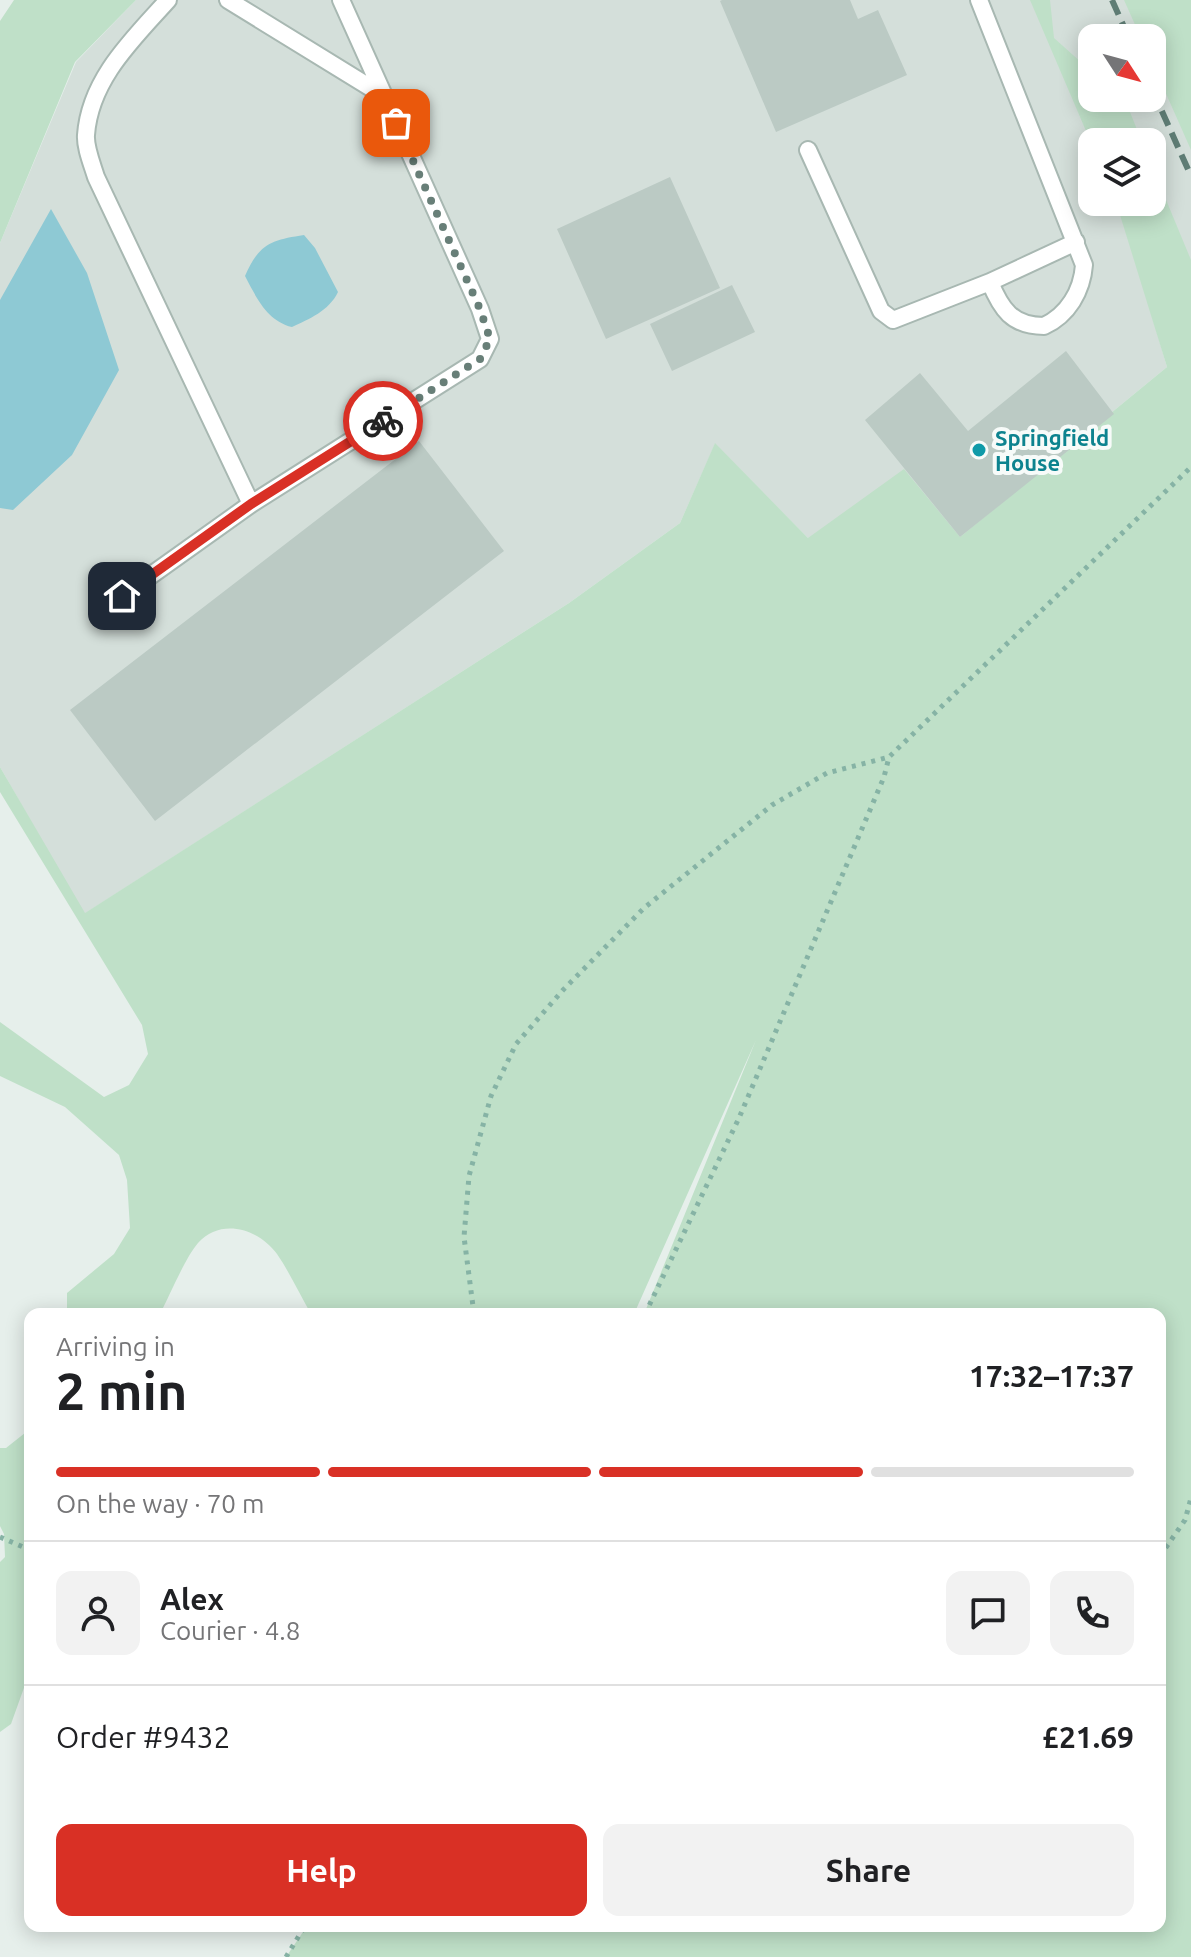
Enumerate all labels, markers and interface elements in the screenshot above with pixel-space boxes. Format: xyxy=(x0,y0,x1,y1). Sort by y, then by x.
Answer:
north arrow xyxy=(1078,24,1166,112)
map controls xyxy=(1078,24,1166,216)
pin xyxy=(362,89,430,157)
icon: bag xyxy=(374,101,418,145)
button: layers xyxy=(1078,128,1166,216)
courier xyxy=(343,381,423,461)
icon: bike xyxy=(361,399,405,443)
place label: Springfield House xyxy=(995,425,1109,475)
marker: Springfield House xyxy=(970,441,988,459)
pin xyxy=(88,562,156,630)
icon: home xyxy=(100,574,144,618)
text: Arriving in xyxy=(56,1332,175,1361)
text: 17:32–17:37 xyxy=(969,1359,1134,1393)
text: 2 min xyxy=(56,1362,187,1420)
text: On the way · 70 m xyxy=(56,1489,264,1518)
button: person xyxy=(56,1571,140,1655)
button: chat xyxy=(946,1571,1030,1655)
button: phone xyxy=(1050,1571,1134,1655)
text: Alex xyxy=(160,1582,224,1616)
text: Courier · 4.8 xyxy=(160,1616,300,1645)
text: Order #9432 xyxy=(56,1720,230,1754)
text: £21.69 xyxy=(1042,1720,1134,1754)
button: Help xyxy=(56,1824,587,1916)
button: Share xyxy=(603,1824,1134,1916)

